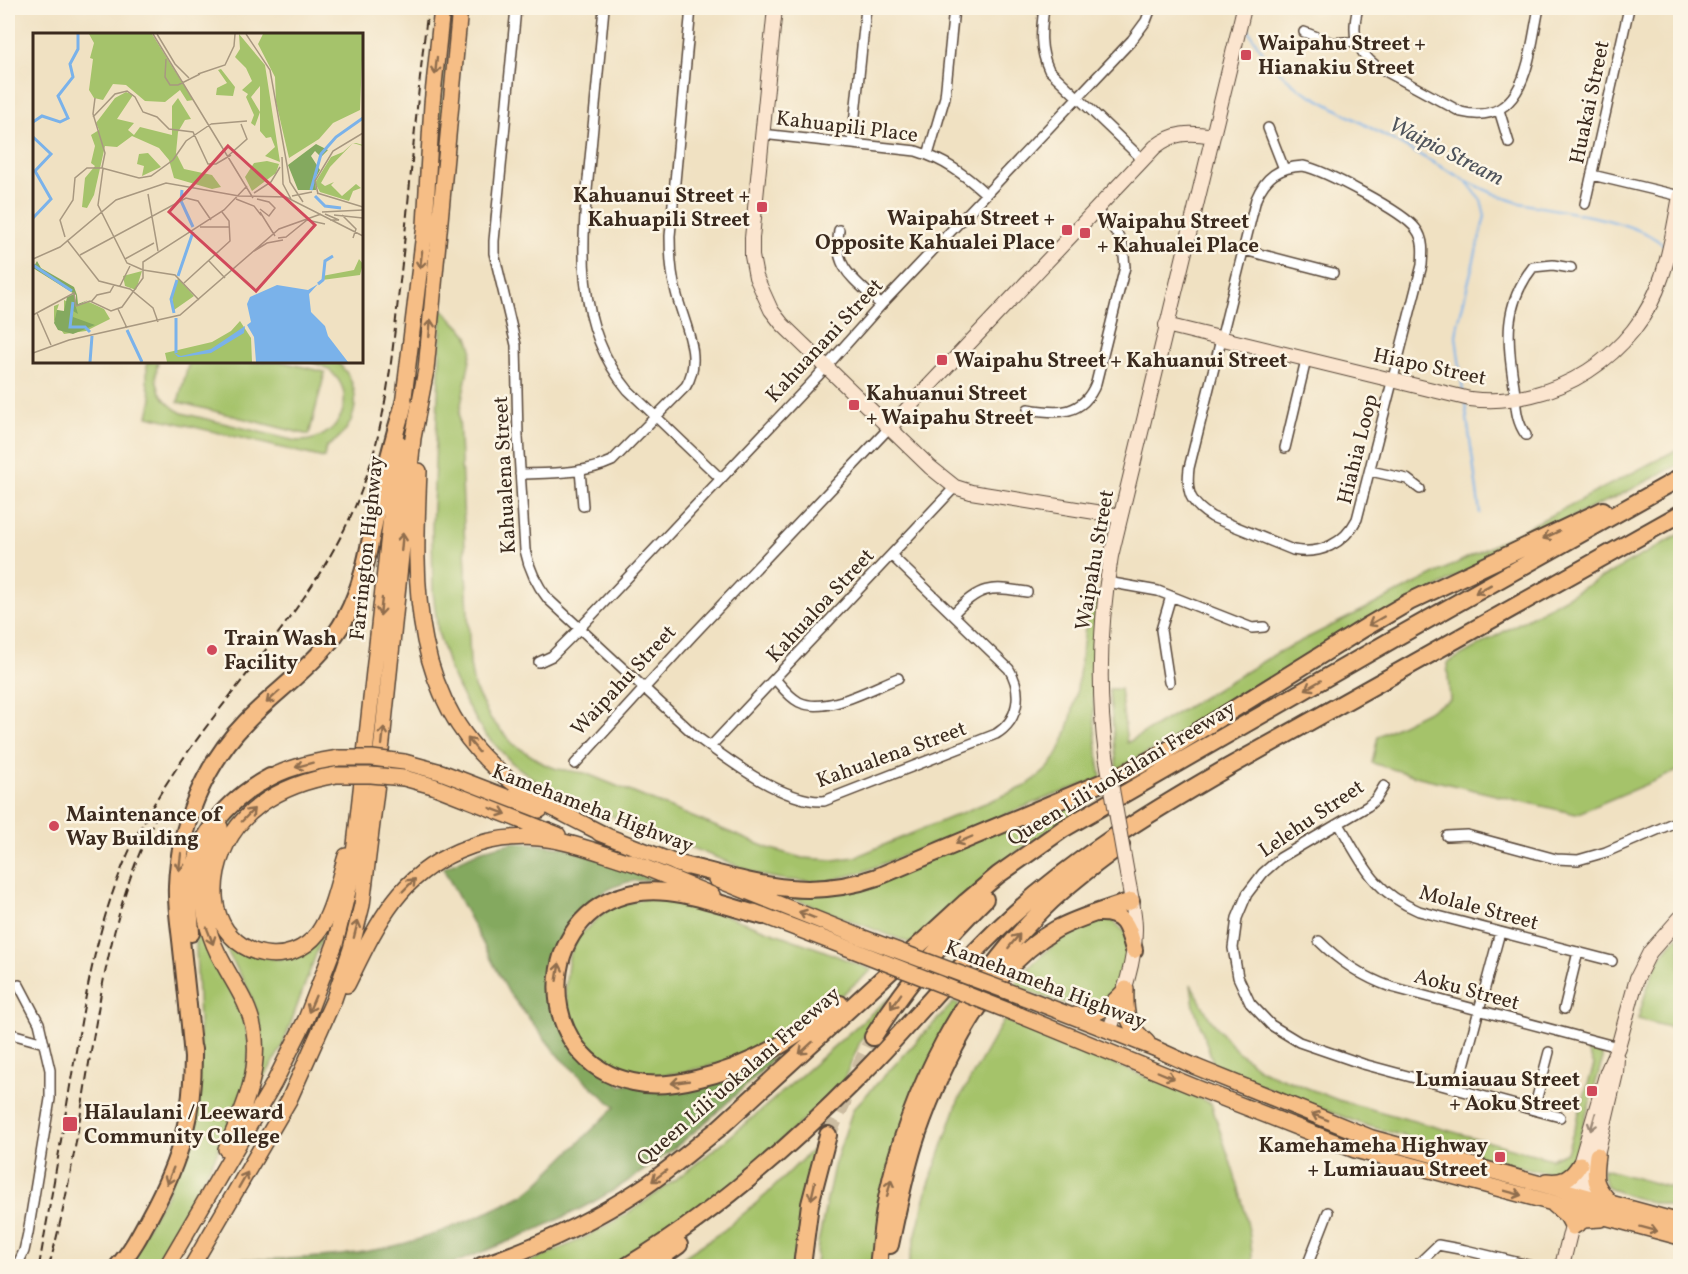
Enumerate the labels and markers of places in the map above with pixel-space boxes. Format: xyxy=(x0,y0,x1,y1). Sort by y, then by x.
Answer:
place label: Waipahu Street + Hianakiu Street xyxy=(1258,30,1426,83)
marker: Waipahu Street + Hianakiu Street xyxy=(1239,48,1253,62)
place label: Kahuanui Street + Kahuapili Street xyxy=(573,182,750,235)
marker: Kahuanui Street + Kahuapili Street xyxy=(755,200,769,214)
place label: Waipahu Street + Opposite Kahualei Place xyxy=(815,205,1055,258)
place label: Waipahu Street + Kahualei Place xyxy=(1097,208,1259,261)
marker: Waipahu Street + Opposite Kahualei Place xyxy=(1060,223,1074,237)
marker: Waipahu Street + Kahualei Place xyxy=(1078,226,1092,240)
place label: Waipahu Street + Kahuanui Street xyxy=(954,347,1287,376)
marker: Waipahu Street + Kahuanui Street xyxy=(935,353,949,367)
place label: Kahuanui Street + Waipahu Street xyxy=(866,380,1034,433)
marker: Kahuanui Street + Waipahu Street xyxy=(847,398,861,412)
place label: Train Wash Facility xyxy=(224,625,337,678)
marker: Train Wash Facility xyxy=(205,643,219,657)
place label: Maintenance of Way Building xyxy=(66,801,223,854)
marker: Maintenance of Way Building xyxy=(47,819,61,833)
place label: Lumiauau Street + Aoku Street xyxy=(1415,1066,1580,1119)
marker: Lumiauau Street + Aoku Street xyxy=(1585,1084,1599,1098)
place label: Hālaulani / Leeward Community College xyxy=(84,1099,284,1152)
marker: Hālaulani / Leeward Community College xyxy=(61,1115,79,1133)
place label: Kamehameha Highway + Lumiauau Street xyxy=(1258,1132,1488,1185)
marker: Kamehameha Highway + Lumiauau Street xyxy=(1493,1150,1507,1164)

